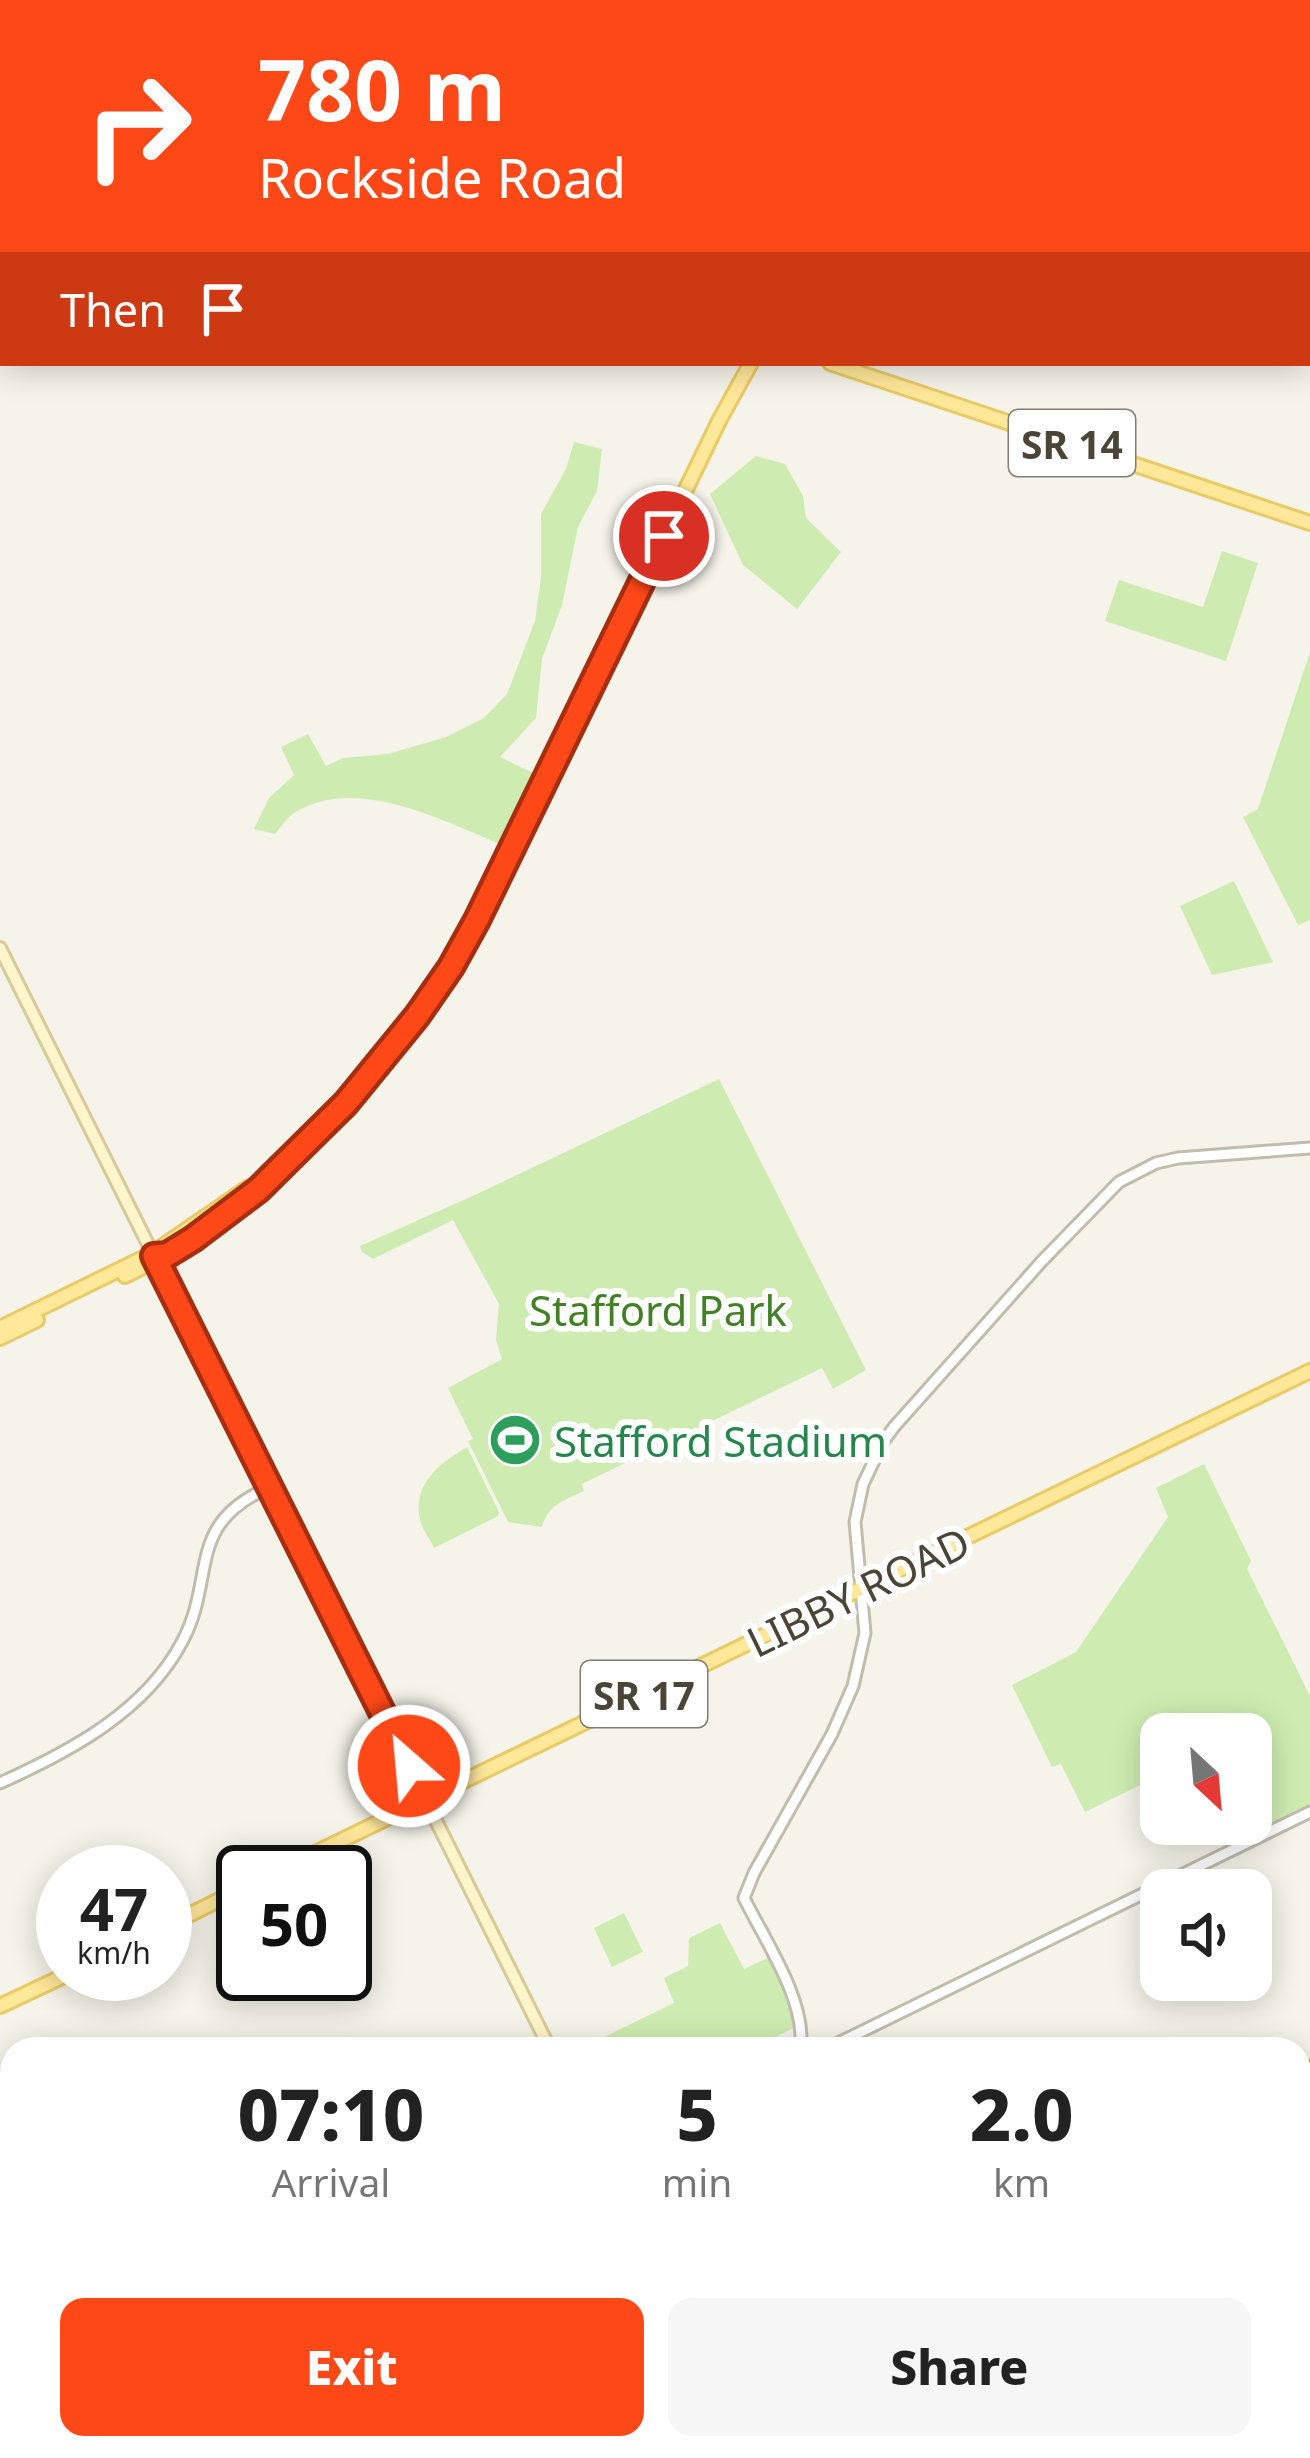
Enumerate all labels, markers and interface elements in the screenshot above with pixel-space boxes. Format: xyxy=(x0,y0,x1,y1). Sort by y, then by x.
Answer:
text: 780 m xyxy=(258,31,506,146)
icon: right xyxy=(60,48,216,204)
text: Rockside Road xyxy=(258,140,626,214)
icon: arrive xyxy=(190,276,256,342)
text: Then xyxy=(60,279,166,340)
road number: SR 14 xyxy=(1009,410,1135,476)
pin xyxy=(613,485,715,587)
icon: arrive xyxy=(631,503,697,569)
park label: Stafford Park xyxy=(529,1281,788,1338)
sports icon: Stafford Stadium xyxy=(487,1412,543,1468)
place label: Stafford Stadium xyxy=(554,1412,887,1469)
street label: LIBBY ROAD xyxy=(737,1513,979,1669)
road number: SR 17 xyxy=(581,1661,707,1727)
position arrow xyxy=(346,1703,472,1829)
north arrow xyxy=(1140,1713,1272,1845)
map controls xyxy=(1140,1713,1272,2001)
speed limit sign: 50 xyxy=(216,1845,372,2001)
text: 47 xyxy=(80,1867,148,1949)
button: sound xyxy=(1140,1869,1272,2001)
text: km/h xyxy=(77,1932,151,1973)
text: 07:10 xyxy=(237,2064,424,2162)
text: 5 xyxy=(676,2064,718,2162)
text: 2.0 xyxy=(970,2064,1074,2162)
text: Arrival xyxy=(271,2155,390,2208)
text: min xyxy=(662,2155,732,2208)
text: km xyxy=(993,2155,1050,2208)
button: Exit xyxy=(60,2298,644,2436)
button: Share xyxy=(668,2298,1251,2436)

